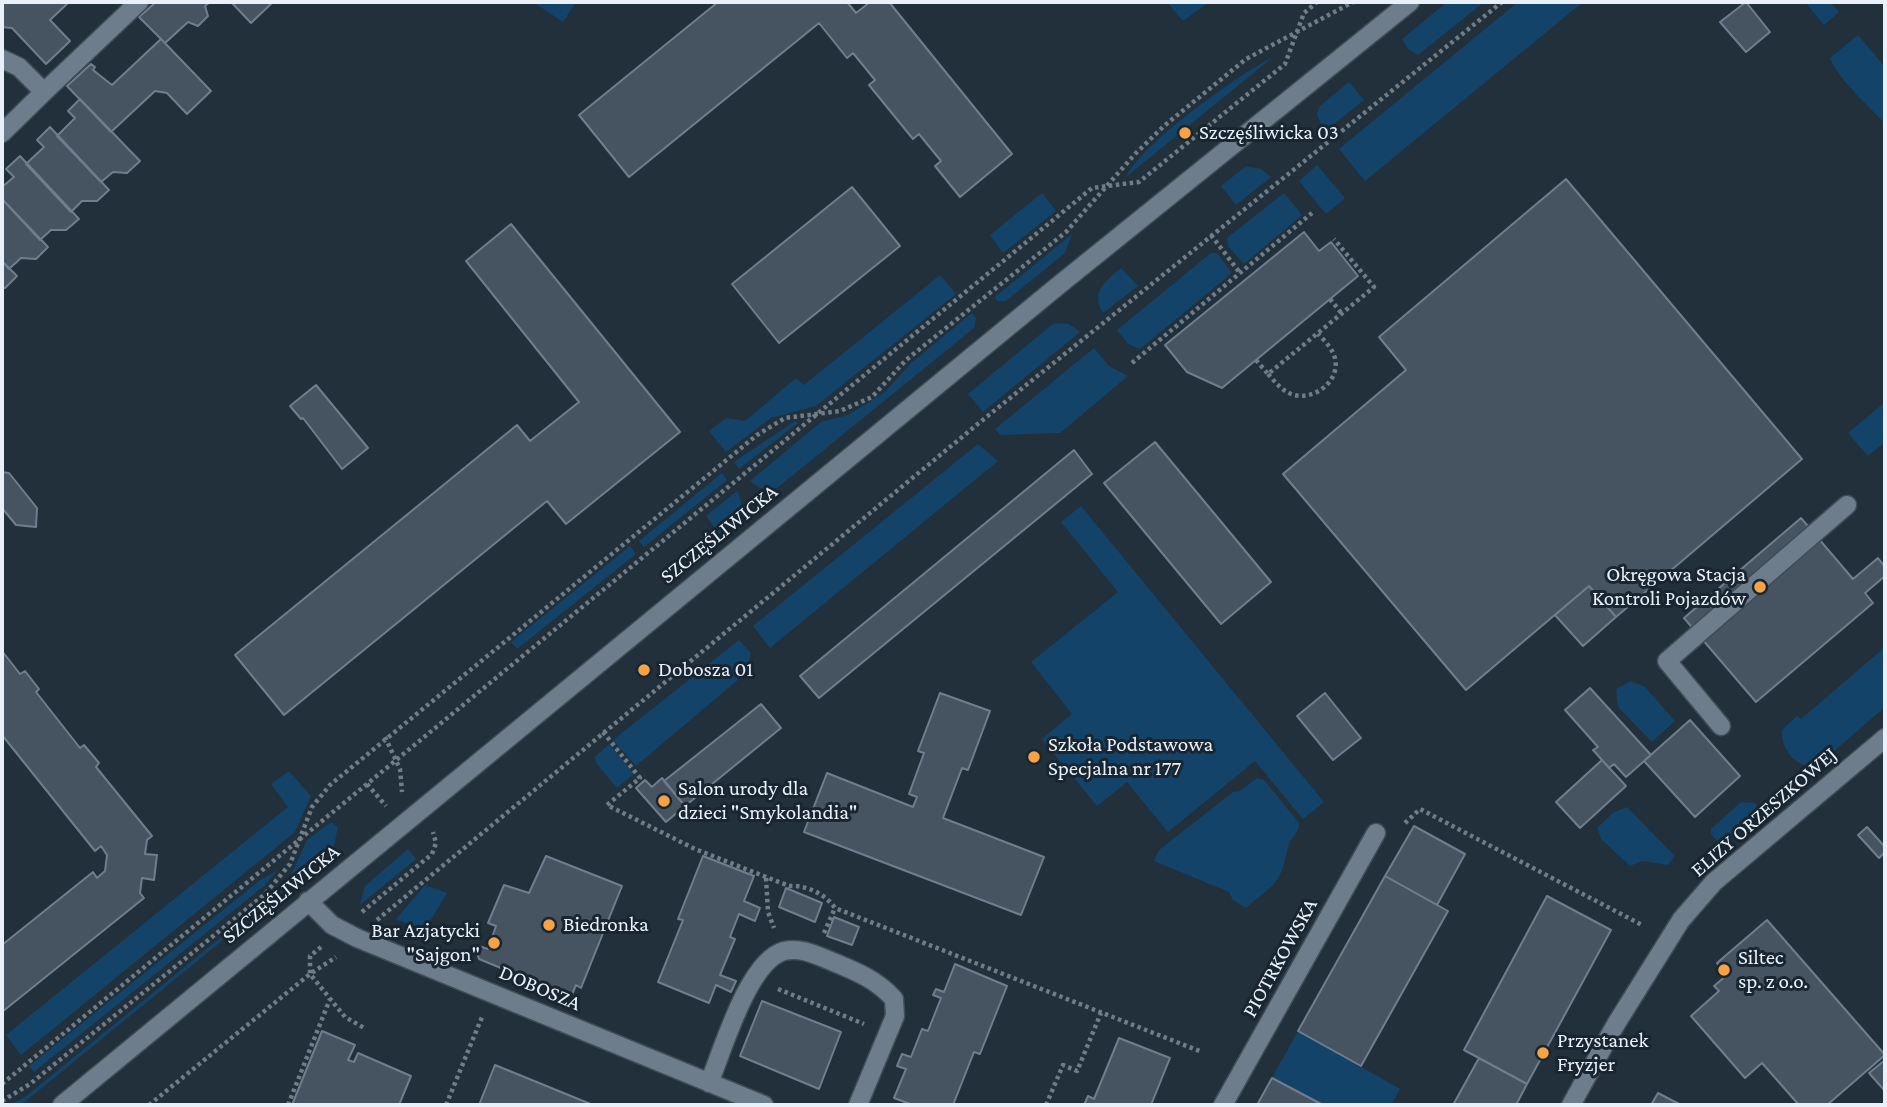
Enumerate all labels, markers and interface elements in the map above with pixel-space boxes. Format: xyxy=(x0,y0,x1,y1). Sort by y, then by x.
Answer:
place label: Szczęśliwicka 03 xyxy=(1199,120,1339,146)
marker: Szczęśliwicka 03 xyxy=(1177,125,1193,141)
street label: SZCZĘŚLIWICKA xyxy=(655,479,783,589)
place label: Okręgowa Stacja Kontroli Pojazdów xyxy=(1592,562,1746,612)
marker: Okręgowa Stacja Kontroli Pojazdów xyxy=(1752,579,1768,595)
place label: Dobosza 01 xyxy=(658,657,753,683)
marker: Dobosza 01 xyxy=(636,662,652,678)
place label: Szkoła Podstawowa Specjalna nr 177 xyxy=(1048,732,1213,782)
street label: ELIZY ORZESZKOWEJ xyxy=(1686,742,1842,882)
marker: Szkoła Podstawowa Specjalna nr 177 xyxy=(1026,749,1042,765)
place label: Salon urody dla dzieci "Smykolandia" xyxy=(678,776,857,826)
marker: Salon urody dla dzieci "Smykolandia" xyxy=(656,793,672,809)
street label: SZCZĘŚLIWICKA xyxy=(217,839,345,949)
street label: PIOTRKOWSKA xyxy=(1237,894,1323,1022)
place label: Biedronka xyxy=(563,912,649,938)
marker: Biedronka xyxy=(541,917,557,933)
place label: Bar Azjatycki "Sajgon" xyxy=(371,918,480,968)
marker: Bar Azjatycki "Sajgon" xyxy=(486,935,502,951)
place label: Siltec sp. z o.o. xyxy=(1738,945,1808,995)
street label: DOBOSZA xyxy=(495,960,585,1016)
marker: Siltec sp. z o.o. xyxy=(1716,962,1732,978)
place label: Przystanek Fryzjer xyxy=(1557,1028,1649,1078)
marker: Przystanek Fryzjer xyxy=(1535,1045,1551,1061)

